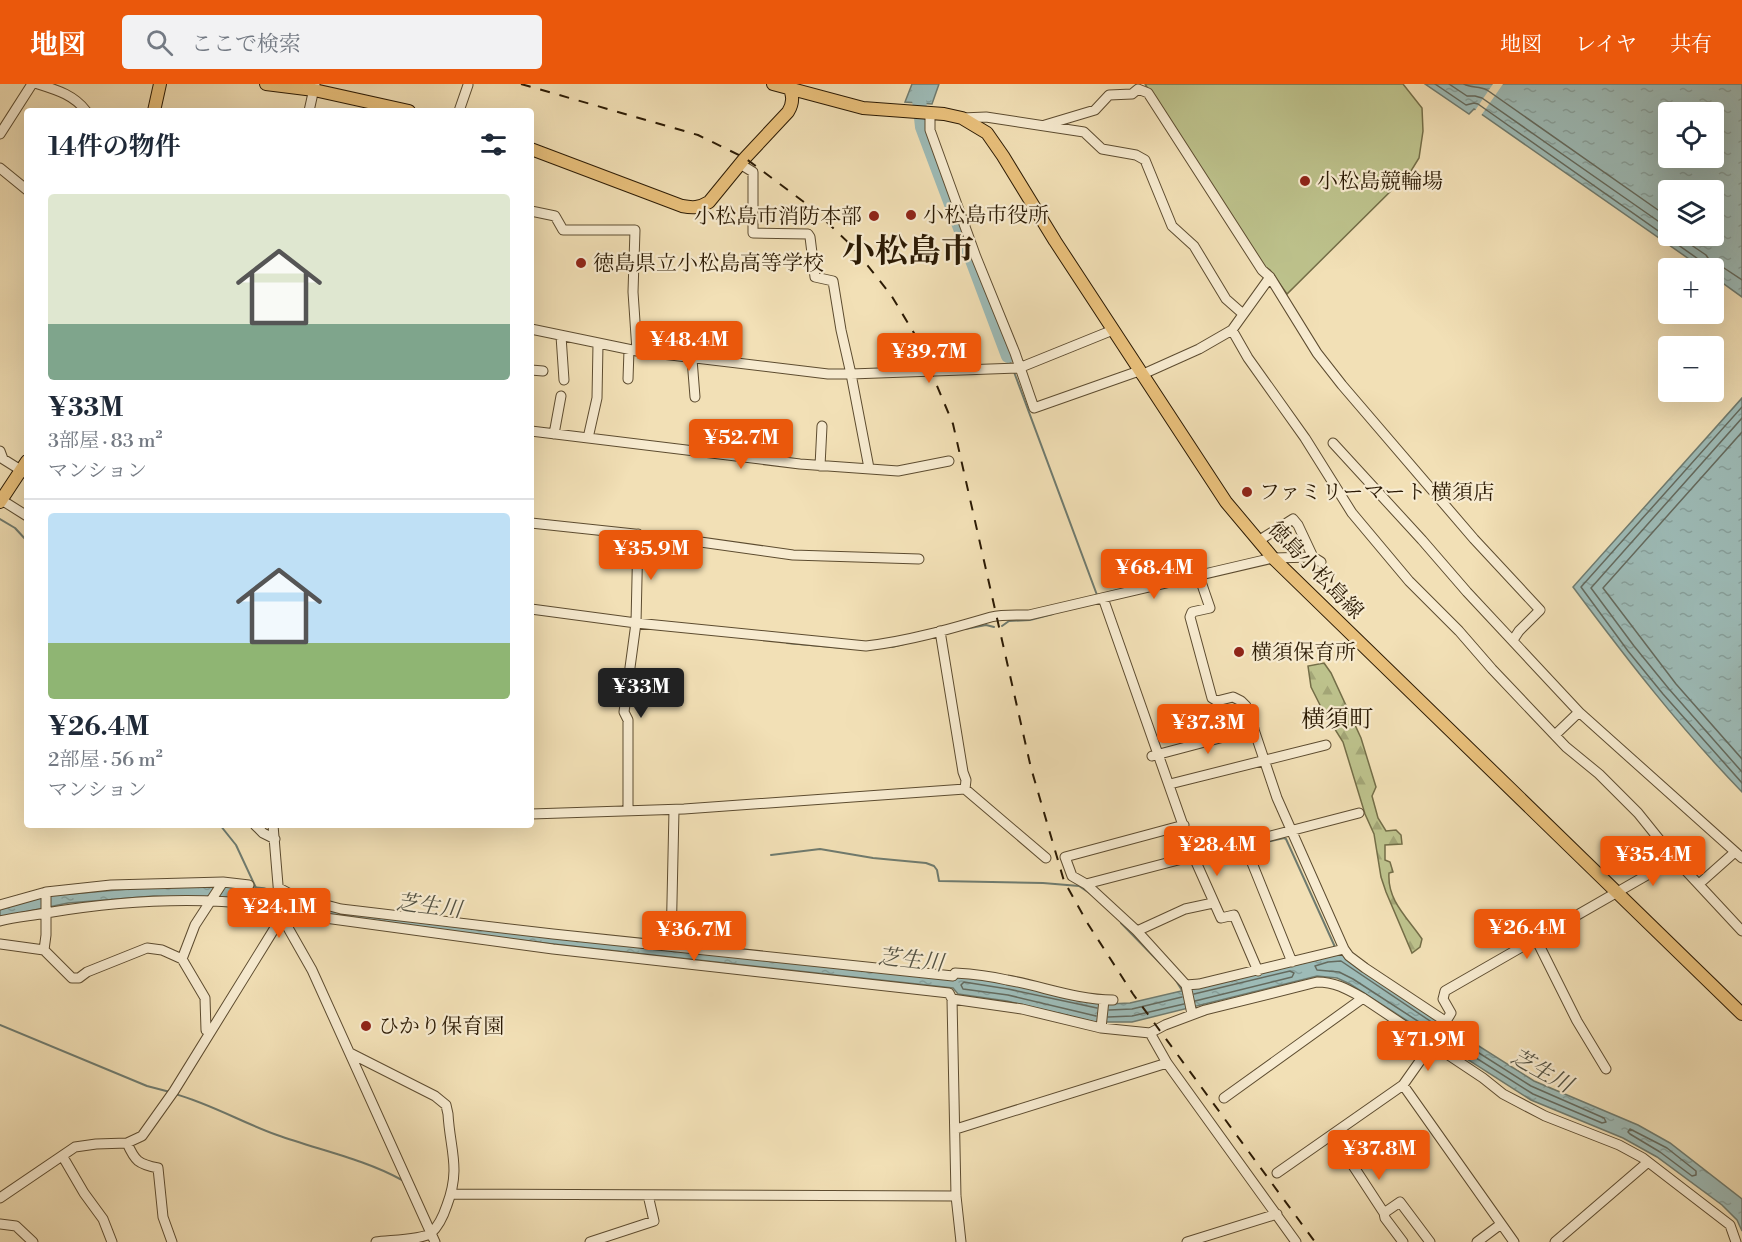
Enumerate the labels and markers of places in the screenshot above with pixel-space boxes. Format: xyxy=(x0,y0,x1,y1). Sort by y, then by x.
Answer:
place label: 小松島競輪場 xyxy=(1317,169,1443,195)
marker: 小松島競輪場 xyxy=(1298,174,1312,188)
place label: 小松島市役所 xyxy=(923,203,1049,229)
place label: 小松島市消防本部 xyxy=(694,204,862,230)
marker: 小松島市役所 xyxy=(904,208,918,222)
marker: 小松島市消防本部 xyxy=(867,209,881,223)
place label: 徳島県立小松島高等学校 xyxy=(593,251,824,277)
marker: 徳島県立小松島高等学校 xyxy=(574,256,588,270)
pin: ¥48.4M xyxy=(640,321,738,372)
pin: ¥39.7M xyxy=(880,333,978,384)
pin: ¥52.7M xyxy=(692,419,790,470)
place label: ファミリーマート 横須店 xyxy=(1259,480,1494,506)
marker: ファミリーマート 横須店 xyxy=(1240,485,1254,499)
pin: ¥35.9M xyxy=(602,530,700,581)
pin: ¥68.4M xyxy=(1105,549,1203,600)
place label: 横須保育所 xyxy=(1251,640,1356,666)
marker: 横須保育所 xyxy=(1232,645,1246,659)
pin: ¥33M xyxy=(605,668,677,719)
pin: ¥37.3M xyxy=(1159,704,1257,755)
pin: ¥28.4M xyxy=(1168,826,1266,877)
pin: ¥35.4M xyxy=(1604,836,1702,887)
pin: ¥24.1M xyxy=(230,888,328,939)
pin: ¥26.4M xyxy=(1478,909,1576,960)
pin: ¥36.7M xyxy=(645,911,743,962)
place label: ひかり保育園 xyxy=(378,1014,504,1040)
marker: ひかり保育園 xyxy=(359,1019,373,1033)
pin: ¥71.9M xyxy=(1379,1021,1477,1072)
pin: ¥37.8M xyxy=(1330,1130,1428,1181)

